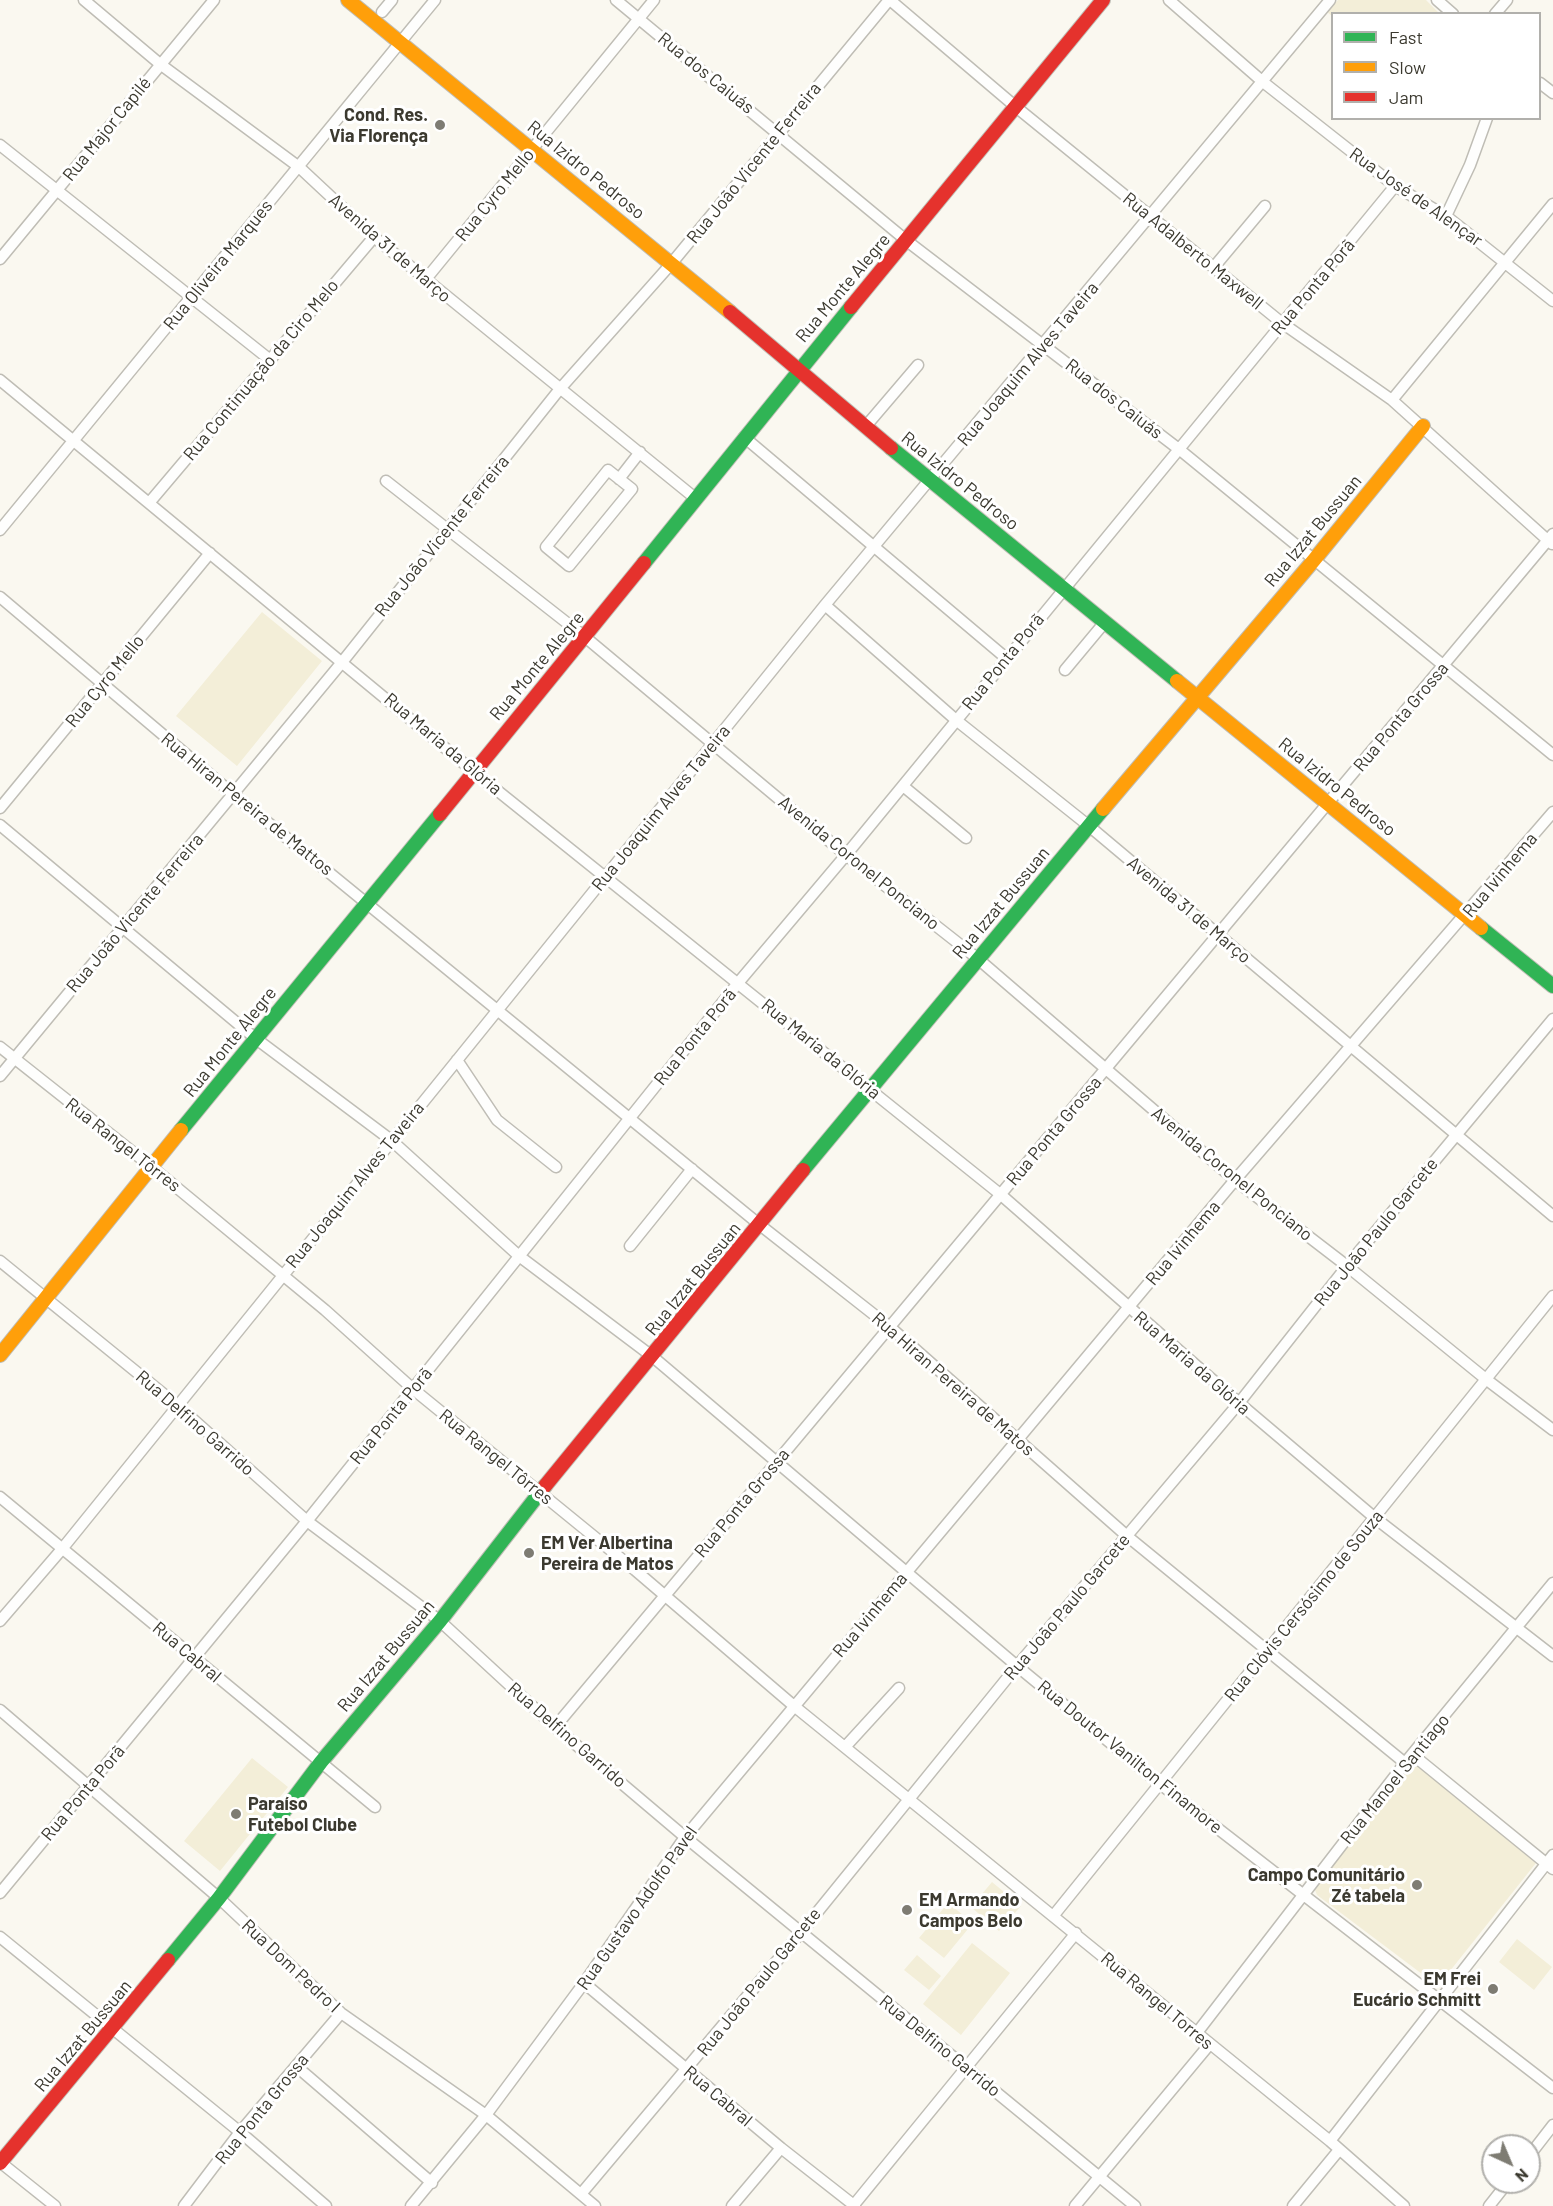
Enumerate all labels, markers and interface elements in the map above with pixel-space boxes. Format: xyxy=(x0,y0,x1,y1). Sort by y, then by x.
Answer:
legend xyxy=(1331,12,1541,120)
text: Fast xyxy=(1389,26,1423,48)
street label: Rua dos Caiuás xyxy=(654,28,758,118)
text: Slow xyxy=(1389,56,1426,78)
street label: Rua Major Capilé xyxy=(58,72,156,186)
street label: Rua João Vicente Ferreira xyxy=(682,78,826,248)
text: Jam xyxy=(1389,86,1423,108)
place label: Cond. Res. Via Florença xyxy=(329,104,428,146)
street label: Rua Izidro Pedroso xyxy=(523,116,649,224)
marker: Cond. Res. Via Florença xyxy=(433,118,447,132)
street label: Rua José de Alençar xyxy=(1345,143,1487,251)
street label: Rua Cyro Mello xyxy=(451,144,539,246)
street label: Rua Adalberto Maxwell xyxy=(1118,188,1268,314)
street label: Avenida 31 de Março xyxy=(324,189,456,307)
street label: Rua Oliveira Marques xyxy=(159,196,277,334)
street label: Rua Monte Alegre xyxy=(791,229,895,347)
street label: Rua Ponta Porã xyxy=(1267,235,1359,339)
street label: Rua Continuação da Ciro Melo xyxy=(179,275,343,465)
street label: Rua Joaquim Alves Taveira xyxy=(953,277,1103,451)
street label: Rua dos Caiuás xyxy=(1061,354,1167,444)
street label: Rua Izidro Pedroso xyxy=(897,427,1023,535)
street label: Rua João Vicente Ferreira xyxy=(370,451,514,621)
street label: Rua Izzat Bussuan xyxy=(1260,471,1366,591)
street label: Rua Monte Alegre xyxy=(485,607,589,725)
street label: Rua Ponta Porã xyxy=(957,609,1049,715)
street label: Rua Cyro Mello xyxy=(61,630,149,732)
street label: Rua Ponta Grossa xyxy=(1349,658,1453,776)
street label: Rua Maria da Glória xyxy=(380,688,506,800)
street label: Rua Joaquim Alves Taveira xyxy=(587,720,735,896)
street label: Rua Hiran Pereira de Mattos xyxy=(157,728,337,880)
street label: Rua Izidro Pedroso xyxy=(1274,733,1400,841)
street label: Avenida Coronel Ponciano xyxy=(774,791,944,935)
street label: Rua Ivinhema xyxy=(1458,828,1542,922)
street label: Rua João Vicente Ferreira xyxy=(62,829,208,997)
street label: Rua Izzat Bussuan xyxy=(948,843,1054,963)
street label: Avenida 31 de Março xyxy=(1123,852,1255,968)
street label: Rua Monte Alegre xyxy=(179,982,281,1102)
street label: Rua Ponta Porã xyxy=(649,984,741,1090)
street label: Rua Maria da Glória xyxy=(757,994,885,1104)
street label: Rua Ponta Grossa xyxy=(1002,1072,1106,1190)
street label: Rua Rangel Tôrres xyxy=(61,1093,185,1197)
street label: Rua Joaquim Alves Taveira xyxy=(281,1097,429,1273)
street label: Avenida Coronel Ponciano xyxy=(1147,1102,1317,1246)
street label: Rua João Paulo Garcete xyxy=(1310,1154,1442,1310)
street label: Rua Ivinhema xyxy=(1141,1196,1225,1290)
street label: Rua Izzat Bussuan xyxy=(641,1218,745,1340)
street label: Rua Hiran Pereira de Matos xyxy=(867,1307,1039,1461)
street label: Rua Maria da Glória xyxy=(1129,1307,1255,1419)
street label: Rua Ponta Porã xyxy=(345,1363,437,1469)
street label: Rua Delfino Garrido xyxy=(131,1366,259,1480)
street label: Rua Rangel Tôrres xyxy=(435,1405,557,1509)
street label: Rua Ponta Grossa xyxy=(690,1444,794,1562)
street label: Rua Clóvis Cersósimo de Souza xyxy=(1220,1506,1388,1706)
street label: Rua João Paulo Garcete xyxy=(999,1529,1135,1685)
place label: EM Ver Albertina Pereira de Matos xyxy=(541,1532,674,1574)
marker: EM Ver Albertina Pereira de Matos xyxy=(522,1546,536,1560)
street label: Rua Ivinhema xyxy=(828,1568,912,1662)
street label: Rua Izzat Bussuan xyxy=(333,1596,439,1716)
street label: Rua Cabral xyxy=(148,1617,226,1687)
street label: Rua Doutor Vanilton Finamore xyxy=(1033,1676,1227,1838)
street label: Rua Delfino Garrido xyxy=(503,1678,631,1792)
street label: Rua Manoel Santiago xyxy=(1336,1709,1454,1849)
street label: Rua Ponta Porã xyxy=(37,1741,129,1845)
place label: Paraíso Futebol Clube xyxy=(248,1793,357,1836)
marker: Paraíso Futebol Clube xyxy=(229,1807,243,1821)
street label: Rua Gustavo Adolfo Pavel xyxy=(572,1822,702,1994)
place label: Campo Comunitário Zé tabela xyxy=(1248,1864,1405,1906)
marker: Campo Comunitário Zé tabela xyxy=(1410,1878,1424,1892)
place label: EM Armando Campos Belo xyxy=(919,1889,1023,1932)
marker: EM Armando Campos Belo xyxy=(900,1903,914,1917)
street label: Rua João Paulo Garcete xyxy=(693,1904,825,2060)
street label: Rua Dom Pedro I xyxy=(237,1915,345,2017)
street label: Rua Rangel Torres xyxy=(1096,1948,1218,2054)
place label: EM Frei Eucário Schmitt xyxy=(1353,1968,1481,2010)
street label: Rua Izzat Bussuan xyxy=(30,1976,136,2096)
marker: EM Frei Eucário Schmitt xyxy=(1486,1982,1500,1996)
street label: Rua Delfino Garrido xyxy=(875,1990,1005,2102)
street label: Rua Ponta Grossa xyxy=(211,2049,313,2169)
street label: Rua Cabral xyxy=(679,2061,757,2131)
north arrow xyxy=(1481,2134,1541,2194)
text: N xyxy=(1512,2165,1533,2186)

